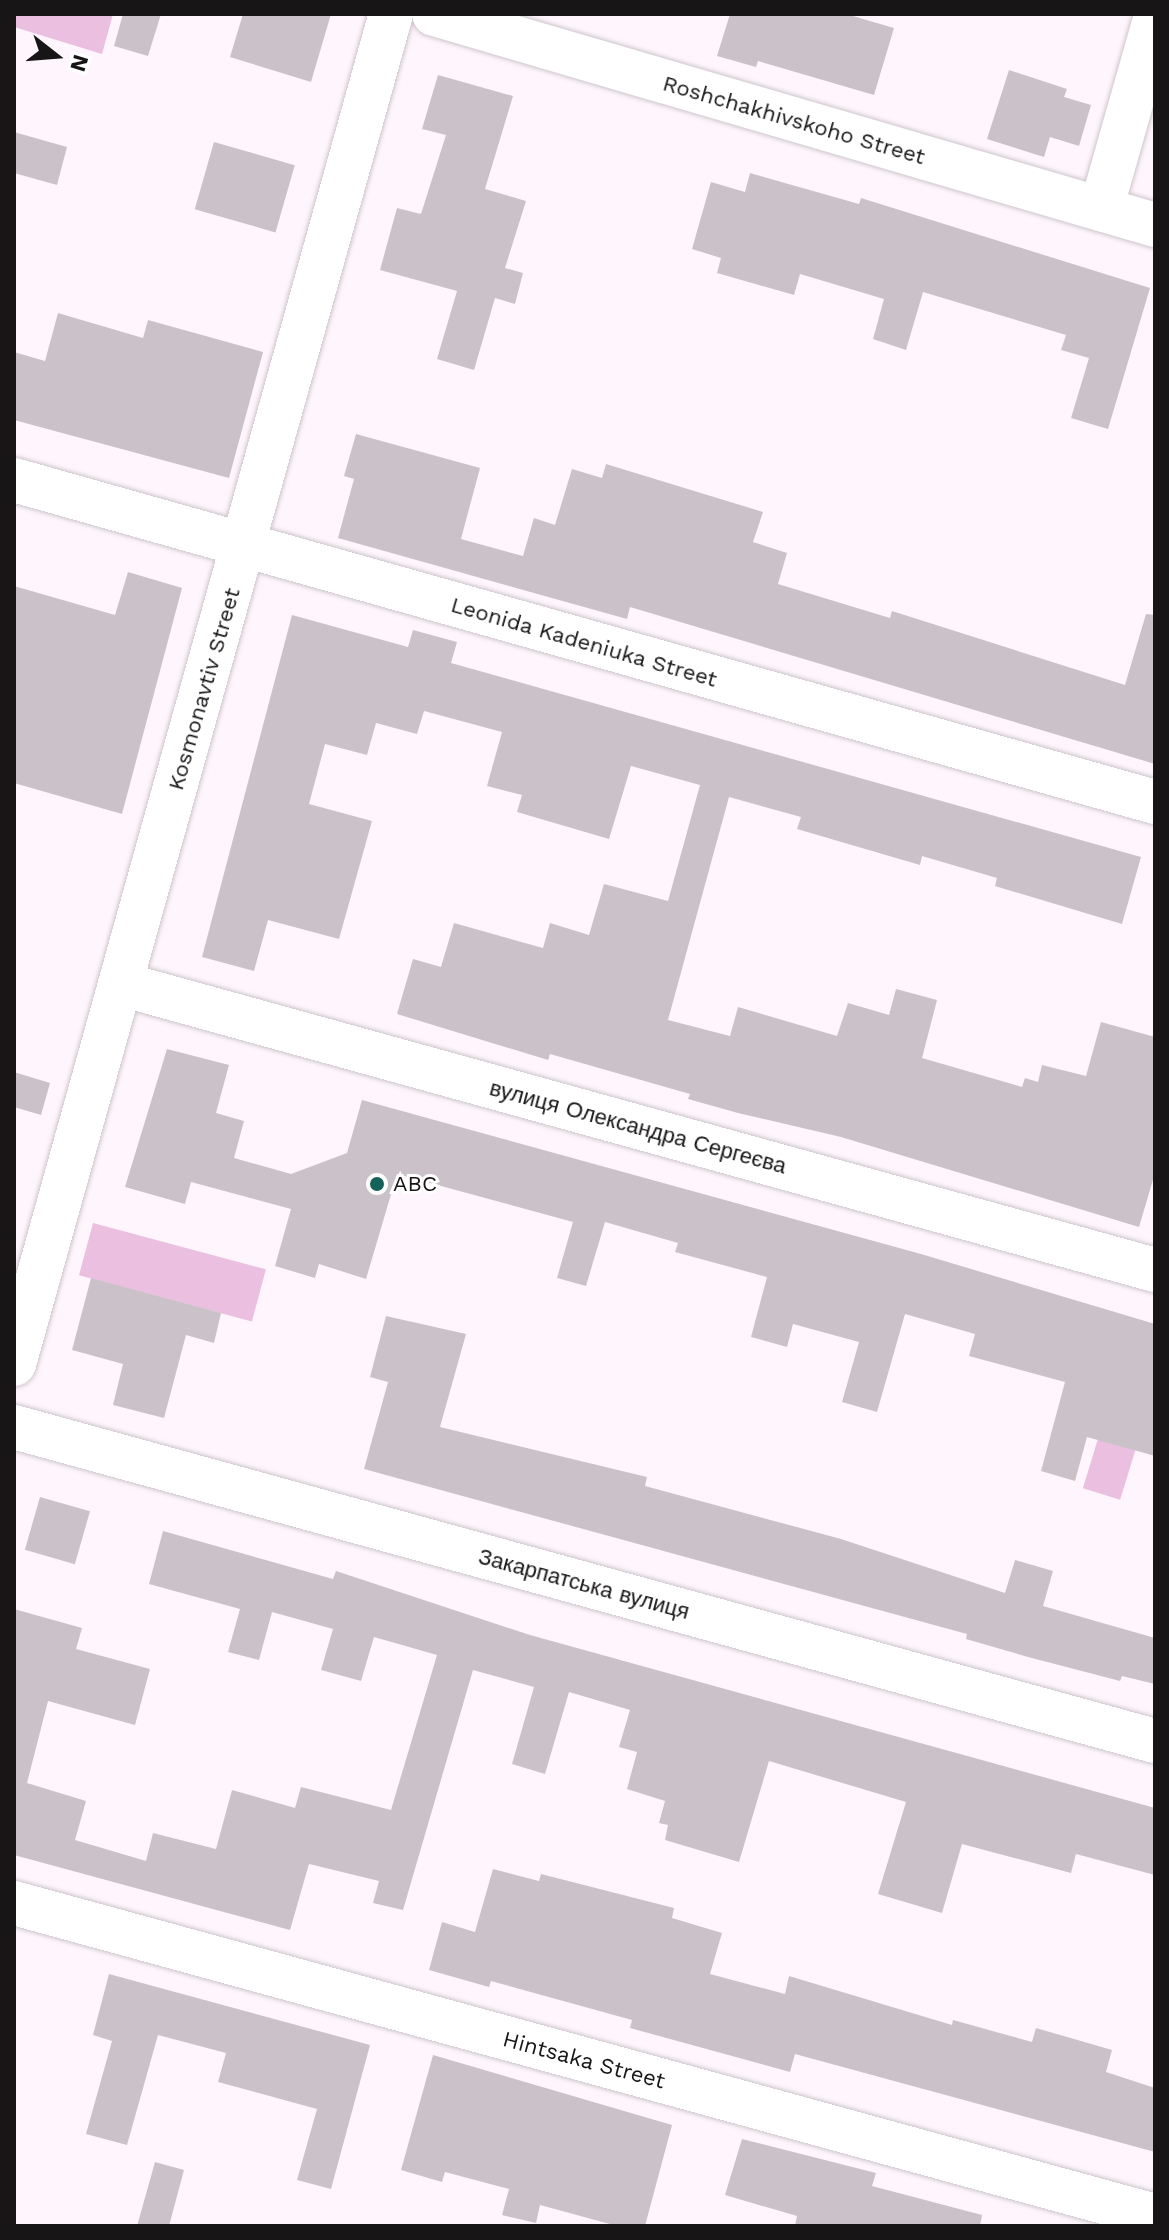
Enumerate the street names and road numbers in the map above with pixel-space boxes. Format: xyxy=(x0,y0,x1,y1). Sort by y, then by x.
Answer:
street label: Roshchakhivskoho Street xyxy=(660,70,928,170)
street label: Kosmonavtiv Street xyxy=(162,585,246,793)
street label: Leonida Kadeniuka Street xyxy=(447,591,721,693)
street label: вулиця Олександра Сергеєва xyxy=(487,1075,789,1179)
street label: Закарпатська вулиця xyxy=(476,1543,692,1625)
street label: Hintsaka Street xyxy=(500,2026,668,2094)

